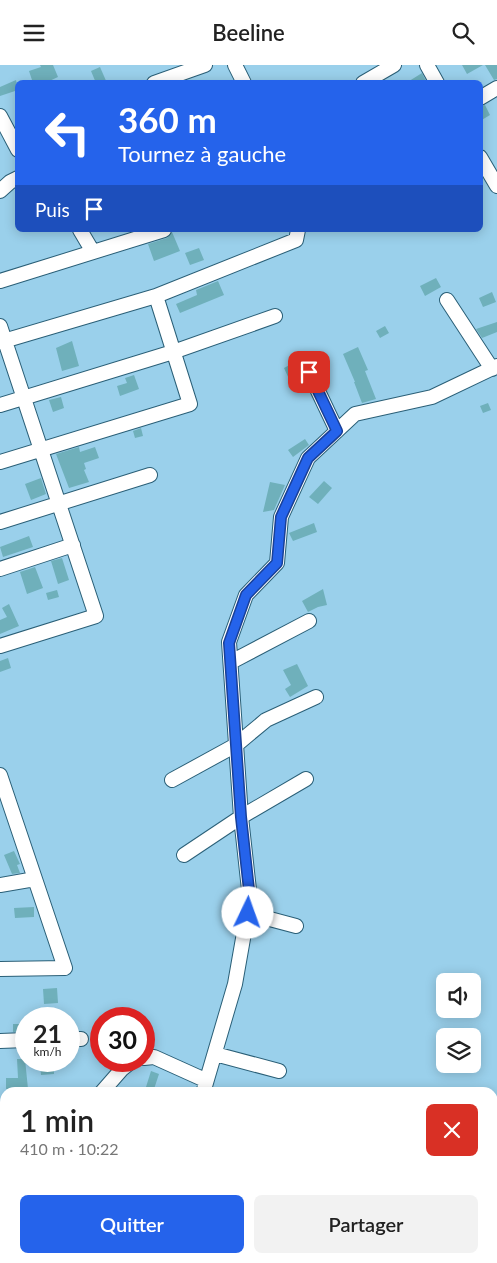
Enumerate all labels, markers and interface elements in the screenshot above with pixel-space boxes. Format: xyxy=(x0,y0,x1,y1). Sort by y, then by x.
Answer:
icon: menu xyxy=(20,19,48,47)
text: Beeline xyxy=(212,19,285,46)
icon: search xyxy=(449,19,477,47)
text: 360 m xyxy=(118,98,217,140)
icon: left xyxy=(35,100,100,165)
text: Tournez à gauche xyxy=(118,140,286,167)
icon: arrive xyxy=(80,195,108,223)
text: Puis xyxy=(35,198,70,221)
pin xyxy=(288,351,330,393)
icon: arrive xyxy=(295,358,323,386)
position arrow xyxy=(221,886,273,938)
map controls xyxy=(436,973,481,1073)
button: sound xyxy=(436,973,481,1018)
speed limit sign: 30 xyxy=(90,1007,155,1072)
text: 21 xyxy=(33,1018,62,1048)
button: layers xyxy=(436,1028,481,1073)
text: km/h xyxy=(33,1044,62,1059)
text: 1 min xyxy=(20,1102,94,1138)
button: close xyxy=(426,1104,478,1156)
text: 410 m · 10:22 xyxy=(20,1139,119,1158)
button: Quitter xyxy=(20,1195,244,1253)
button: Partager xyxy=(254,1195,478,1253)

